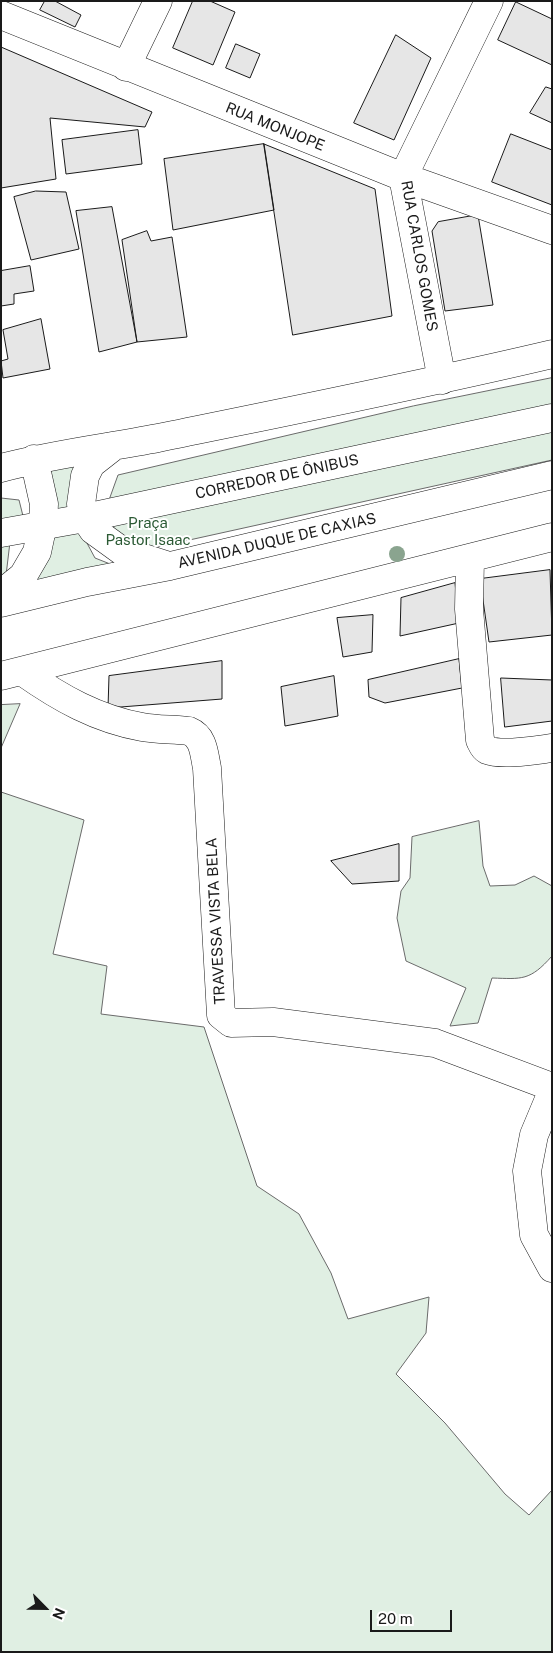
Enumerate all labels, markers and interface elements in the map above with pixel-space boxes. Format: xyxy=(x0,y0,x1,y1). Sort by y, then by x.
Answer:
street label: RUA MONJOPE xyxy=(223,99,327,155)
street label: RUA CARLOS GOMES xyxy=(397,179,441,333)
street label: CORREDOR DE ÔNIBUS xyxy=(194,451,360,503)
street label: AVENIDA DUQUE DE CAXIAS xyxy=(176,509,378,573)
park label: Praça Pastor Isaac xyxy=(105,514,191,549)
street label: TRAVESSA VISTA BELA xyxy=(203,837,229,1005)
north arrow xyxy=(20,1583,70,1633)
scale bar xyxy=(373,1600,456,1632)
text: N xyxy=(49,1606,68,1622)
text: 20 m xyxy=(378,1610,413,1627)

